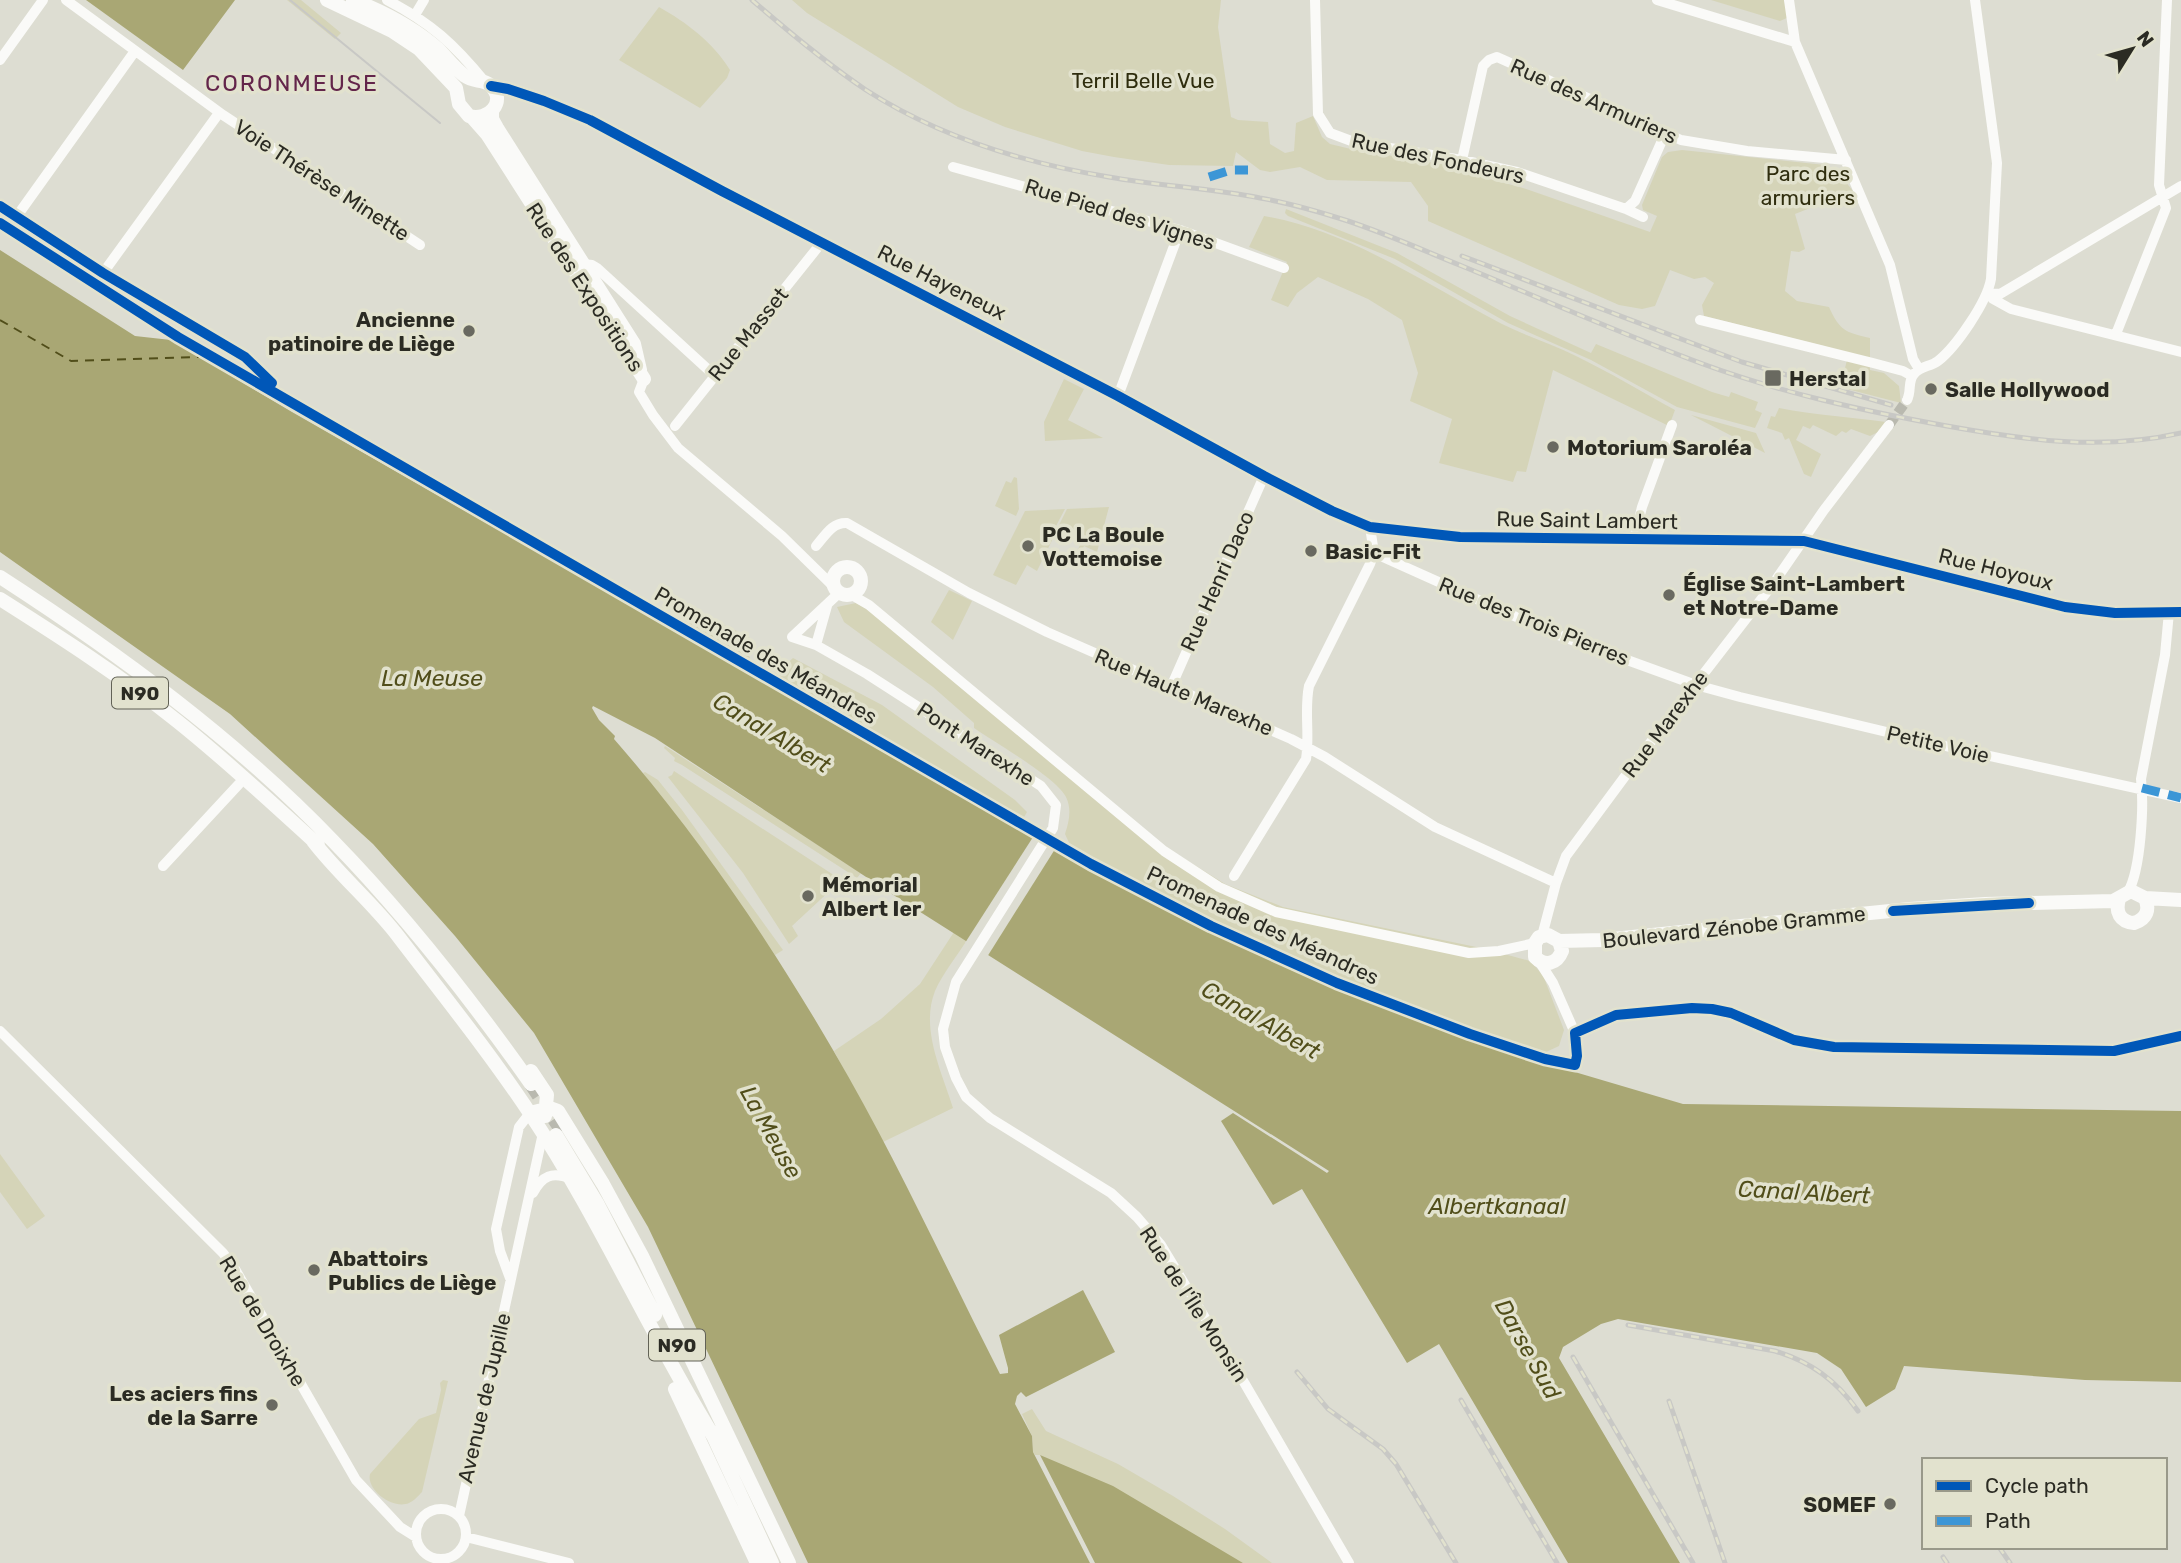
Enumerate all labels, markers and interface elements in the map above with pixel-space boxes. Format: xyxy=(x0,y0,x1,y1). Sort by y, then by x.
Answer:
north arrow xyxy=(2097,14,2167,84)
text: N xyxy=(2132,27,2158,51)
street label: Rue des Armuriers xyxy=(1507,53,1681,149)
park label: Terril Belle Vue xyxy=(1072,68,1214,93)
district label: CORONMEUSE xyxy=(205,69,379,97)
street label: Voie Thérèse Minette xyxy=(230,114,414,246)
street label: Rue des Fondeurs xyxy=(1349,127,1527,189)
park label: Parc des armuriers xyxy=(1761,161,1855,210)
street label: Rue Pied des Vignes xyxy=(1022,173,1218,255)
street label: Rue des Expositions xyxy=(521,198,649,376)
street label: Rue Hayeneux xyxy=(873,239,1011,325)
street label: Rue Masset xyxy=(703,282,793,386)
place label: Ancienne patinoire de Liège xyxy=(268,307,455,356)
marker: Ancienne patinoire de Liège xyxy=(461,323,477,339)
place label: Herstal xyxy=(1789,366,1866,391)
marker: Herstal xyxy=(1763,368,1783,388)
place label: Salle Hollywood xyxy=(1945,377,2109,402)
marker: Salle Hollywood xyxy=(1923,381,1939,397)
place label: Motorium Saroléa xyxy=(1567,435,1752,460)
marker: Motorium Saroléa xyxy=(1545,439,1561,455)
street label: Rue Saint Lambert xyxy=(1496,506,1678,534)
street label: Rue Henri Daco xyxy=(1175,507,1259,655)
place label: PC La Boule Vottemoise xyxy=(1042,522,1164,571)
marker: PC La Boule Vottemoise xyxy=(1020,538,1036,554)
place label: Basic-Fit xyxy=(1325,539,1421,564)
marker: Basic-Fit xyxy=(1303,543,1319,559)
street label: Rue Hoyoux xyxy=(1936,543,2056,595)
street label: Rue des Trois Pierres xyxy=(1435,571,1633,671)
place label: Église Saint-Lambert et Notre-Dame xyxy=(1683,571,1905,620)
street label: Promenade des Méandres xyxy=(650,581,882,729)
marker: Église Saint-Lambert et Notre-Dame xyxy=(1661,587,1677,603)
street label: Rue Haute Marexhe xyxy=(1091,643,1277,741)
water label: La Meuse xyxy=(381,664,483,692)
street label: Rue Marexhe xyxy=(1617,666,1713,782)
road number: N90 xyxy=(112,678,168,708)
water label: Canal Albert xyxy=(708,687,837,780)
street label: Pont Marexhe xyxy=(913,697,1039,791)
street label: Petite Voie xyxy=(1884,720,1992,768)
street label: Promenade des Méandres xyxy=(1143,860,1383,990)
place label: Mémorial Albert Ier xyxy=(822,872,922,921)
marker: Mémorial Albert Ier xyxy=(800,888,816,904)
street label: Boulevard Zénobe Gramme xyxy=(1601,901,1867,953)
water label: Canal Albert xyxy=(1197,975,1326,1066)
water label: La Meuse xyxy=(734,1081,808,1183)
water label: Canal Albert xyxy=(1737,1175,1872,1210)
water label: Albertkanaal xyxy=(1427,1192,1566,1220)
street label: Rue de l'Île Monsin xyxy=(1134,1222,1254,1386)
place label: Abattoirs Publics de Liège xyxy=(328,1246,496,1295)
street label: Rue de Droixhe xyxy=(214,1251,312,1391)
marker: Abattoirs Publics de Liège xyxy=(306,1262,322,1278)
water label: Darse Sud xyxy=(1489,1294,1567,1404)
street label: Avenue de Jupille xyxy=(452,1311,516,1485)
road number: N90 xyxy=(649,1330,705,1360)
place label: Les aciers fins de la Sarre xyxy=(109,1381,258,1430)
marker: Les aciers fins de la Sarre xyxy=(264,1397,280,1413)
legend xyxy=(1922,1458,2167,1549)
text: Cycle path xyxy=(1985,1473,2089,1498)
place label: SOMEF xyxy=(1803,1492,1876,1517)
marker: SOMEF xyxy=(1882,1496,1898,1512)
text: Path xyxy=(1985,1508,2031,1533)

